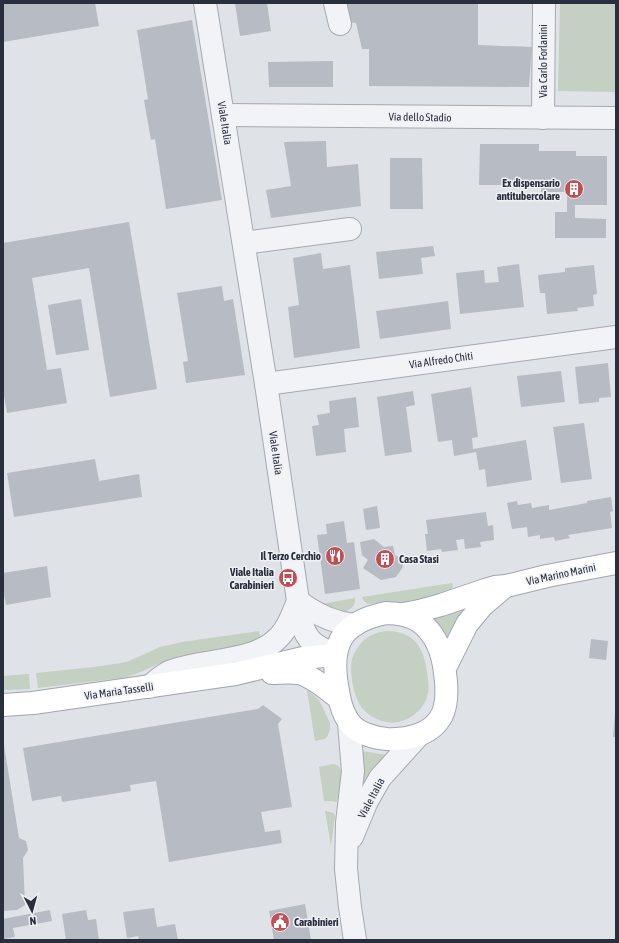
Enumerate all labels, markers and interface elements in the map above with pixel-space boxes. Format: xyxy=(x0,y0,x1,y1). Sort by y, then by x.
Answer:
street label: Via Carlo Forlanini xyxy=(537,24,549,98)
street label: Viale Italia xyxy=(216,100,234,146)
street label: Via dello Stadio xyxy=(388,110,452,124)
place label: Ex dispensario antitubercolare xyxy=(496,177,560,202)
building icon: Ex dispensario antitubercolare xyxy=(563,178,585,200)
street label: Via Alfredo Chiti xyxy=(408,350,474,370)
street label: Viale Italia xyxy=(267,430,285,476)
restaurant icon: Il Terzo Cerchio xyxy=(324,545,346,567)
building icon: Casa Stasi xyxy=(374,548,396,570)
place label: Il Terzo Cerchio xyxy=(261,550,321,562)
place label: Casa Stasi xyxy=(399,553,439,565)
street label: Via Marino Marini xyxy=(525,561,597,587)
place label: Viale Italia Carabinieri xyxy=(229,566,274,591)
bus stop icon: Viale Italia Carabinieri xyxy=(277,567,299,589)
street label: Via Maria Tasselli xyxy=(84,680,154,702)
street label: Viale Italia xyxy=(355,776,387,820)
north arrow xyxy=(12,891,52,931)
public building icon: Carabinieri xyxy=(269,911,291,933)
text: N xyxy=(29,915,37,927)
place label: Carabinieri xyxy=(294,916,339,928)

